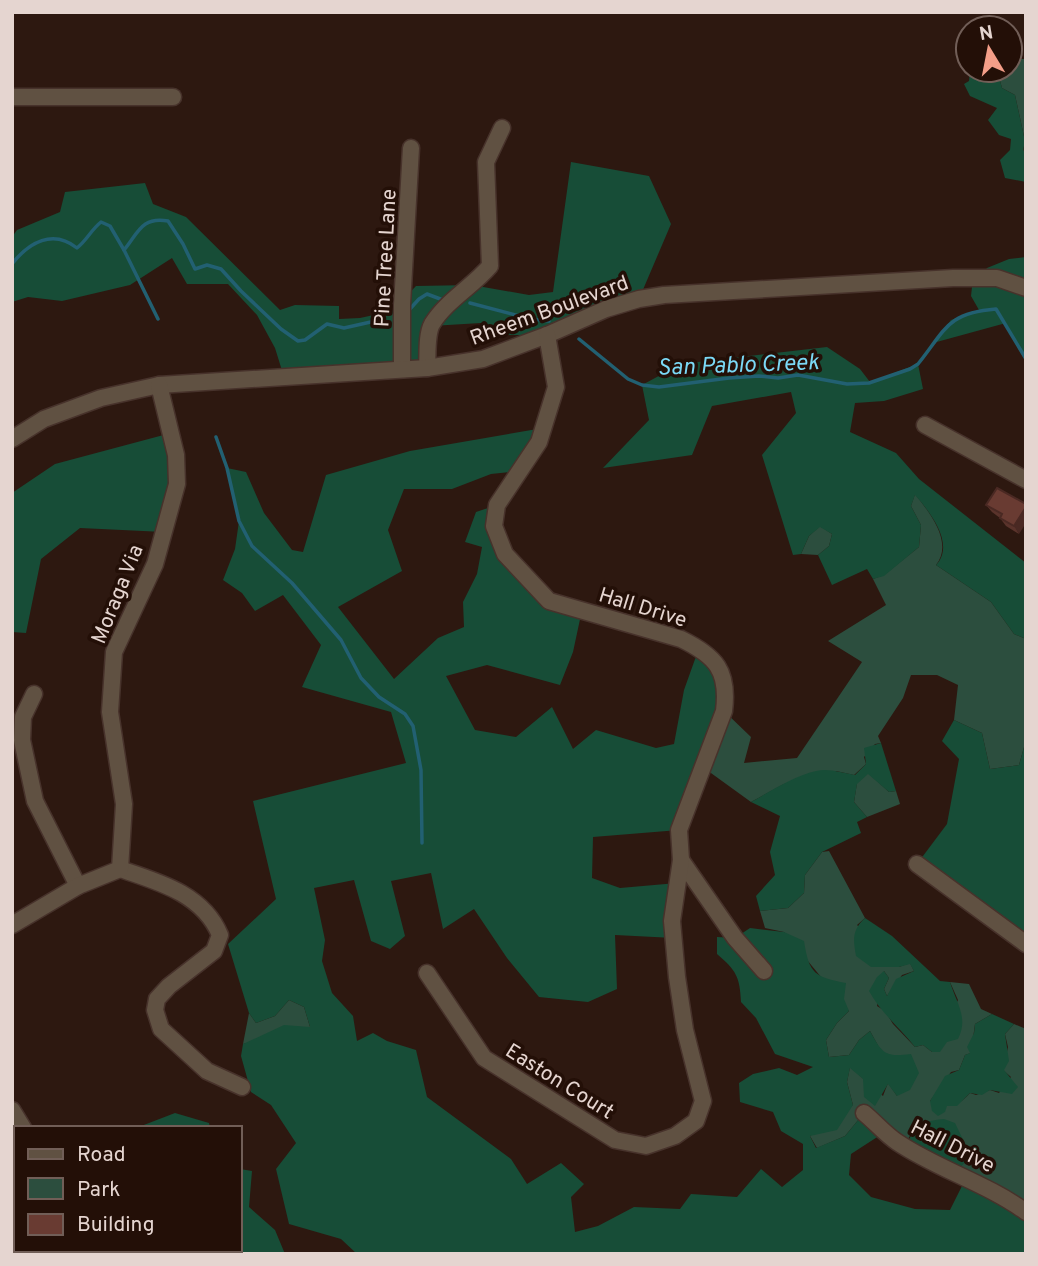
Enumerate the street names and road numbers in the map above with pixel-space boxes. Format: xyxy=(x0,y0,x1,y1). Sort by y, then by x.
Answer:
street label: Pine Tree Lane xyxy=(369,188,404,328)
street label: Rheem Boulevard xyxy=(466,270,633,353)
street label: Moraga Via xyxy=(86,541,151,648)
street label: Hall Drive xyxy=(595,582,690,635)
street label: Easton Court xyxy=(500,1038,619,1126)
street label: Hall Drive xyxy=(906,1115,999,1180)

